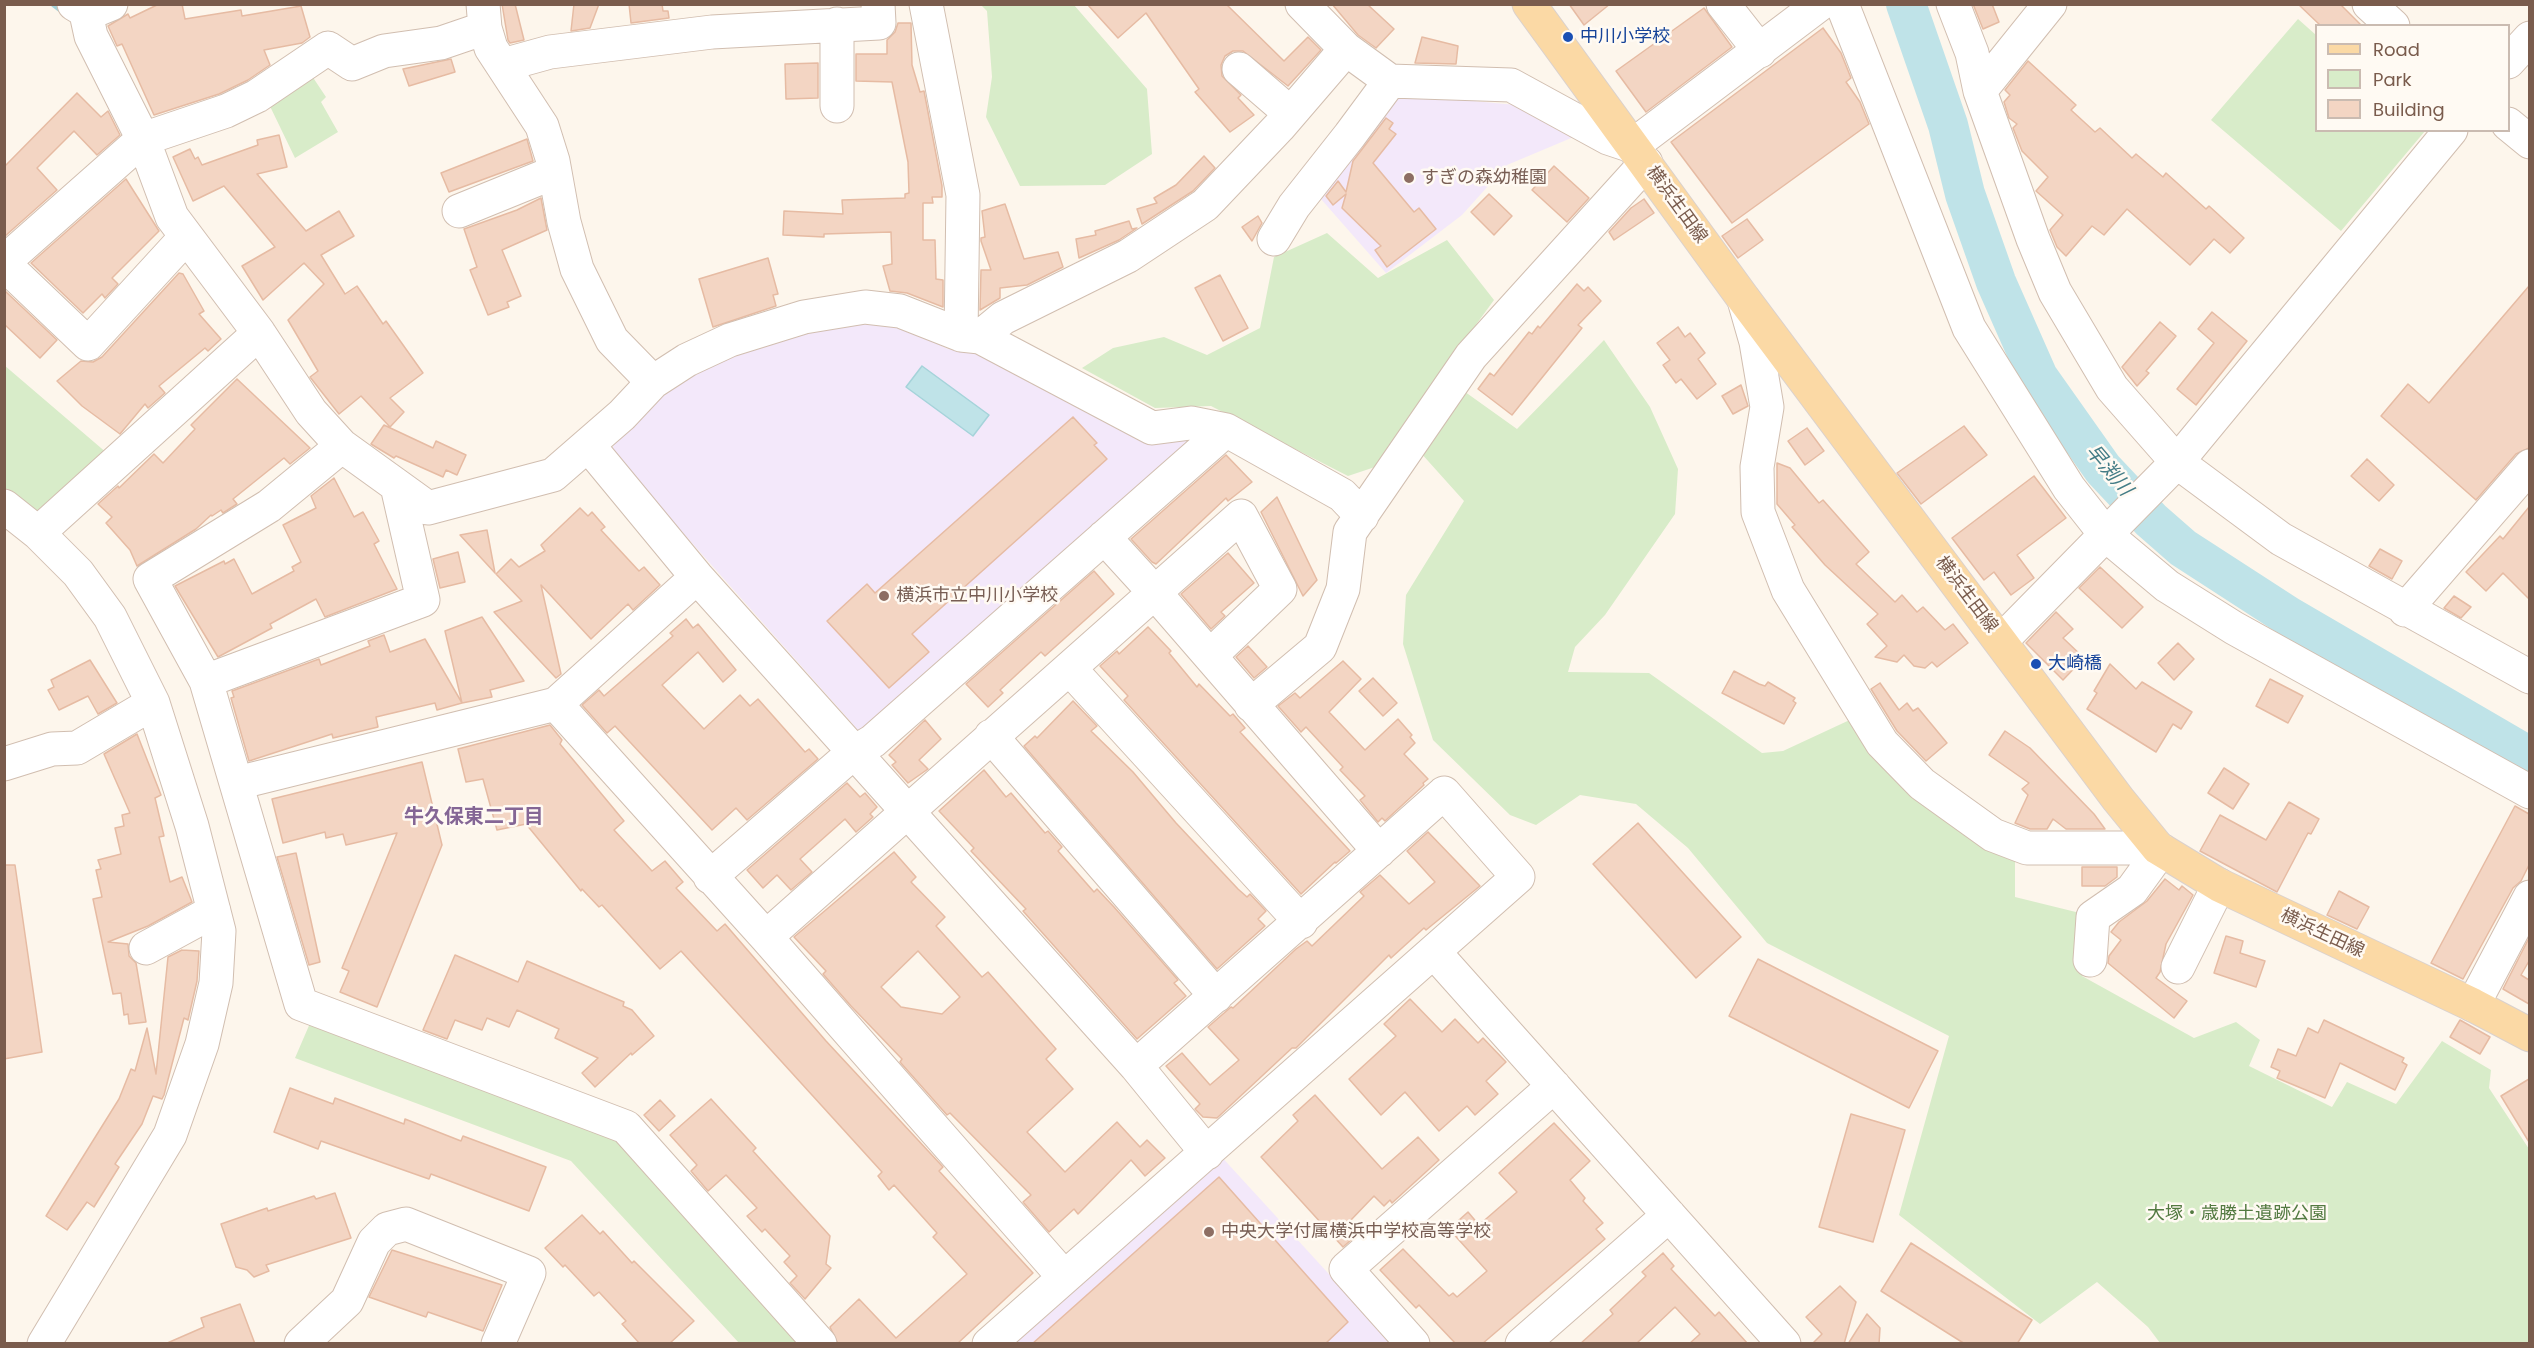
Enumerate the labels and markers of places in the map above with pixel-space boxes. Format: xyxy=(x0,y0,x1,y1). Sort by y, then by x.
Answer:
place label: 中川小学校 xyxy=(1580,26,1670,48)
marker: 中川小学校 xyxy=(1561,30,1575,44)
place label: すぎの森幼稚園 xyxy=(1421,167,1547,189)
marker: すぎの森幼稚園 xyxy=(1402,171,1416,185)
place label: 横浜市立中川小学校 xyxy=(896,585,1058,607)
marker: 横浜市立中川小学校 xyxy=(877,589,891,603)
place label: 大崎橋 xyxy=(2048,653,2102,675)
marker: 大崎橋 xyxy=(2029,657,2043,671)
place label: 中央大学付属横浜中学校高等学校 xyxy=(1221,1221,1491,1243)
marker: 中央大学付属横浜中学校高等学校 xyxy=(1202,1225,1216,1239)

